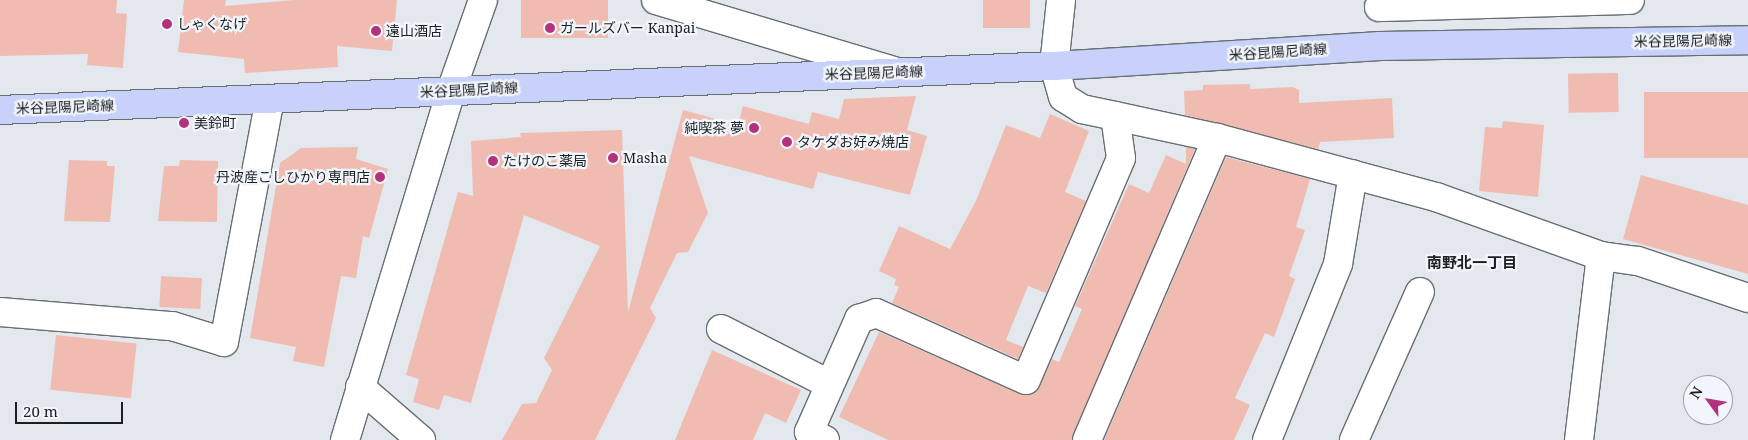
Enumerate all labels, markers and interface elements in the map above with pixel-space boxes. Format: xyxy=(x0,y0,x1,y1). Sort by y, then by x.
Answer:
place label: しゃくなげ xyxy=(177,16,247,32)
marker: しゃくなげ xyxy=(161,18,173,30)
place label: ガールズバー Kanpai xyxy=(560,20,695,36)
marker: ガールズバー Kanpai xyxy=(544,22,556,34)
place label: 遠山酒店 xyxy=(386,23,442,39)
marker: 遠山酒店 xyxy=(370,25,382,37)
street label: 米谷昆陽尼崎線 xyxy=(1634,32,1732,50)
street label: 米谷昆陽尼崎線 xyxy=(1229,40,1327,64)
street label: 米谷昆陽尼崎線 xyxy=(825,63,923,83)
street label: 米谷昆陽尼崎線 xyxy=(420,79,518,101)
street label: 米谷昆陽尼崎線 xyxy=(16,97,114,117)
place label: 美鈴町 xyxy=(194,115,236,131)
marker: 美鈴町 xyxy=(178,117,190,129)
place label: 純喫茶 夢 xyxy=(684,120,744,136)
marker: 純喫茶 夢 xyxy=(748,122,760,134)
place label: タケダお好み焼店 xyxy=(797,134,909,150)
marker: タケダお好み焼店 xyxy=(781,136,793,148)
place label: Masha xyxy=(623,150,667,166)
marker: Masha xyxy=(607,152,619,164)
place label: たけのこ薬局 xyxy=(503,153,587,169)
marker: たけのこ薬局 xyxy=(487,155,499,167)
place label: 丹波産こしひかり専門店 xyxy=(216,169,370,185)
marker: 丹波産こしひかり専門店 xyxy=(374,171,386,183)
district label: 南野北一丁目 xyxy=(1427,254,1517,272)
north arrow xyxy=(1683,375,1733,425)
text: N xyxy=(1685,383,1707,402)
scale bar xyxy=(18,392,125,424)
text: 20 m xyxy=(23,401,58,421)

